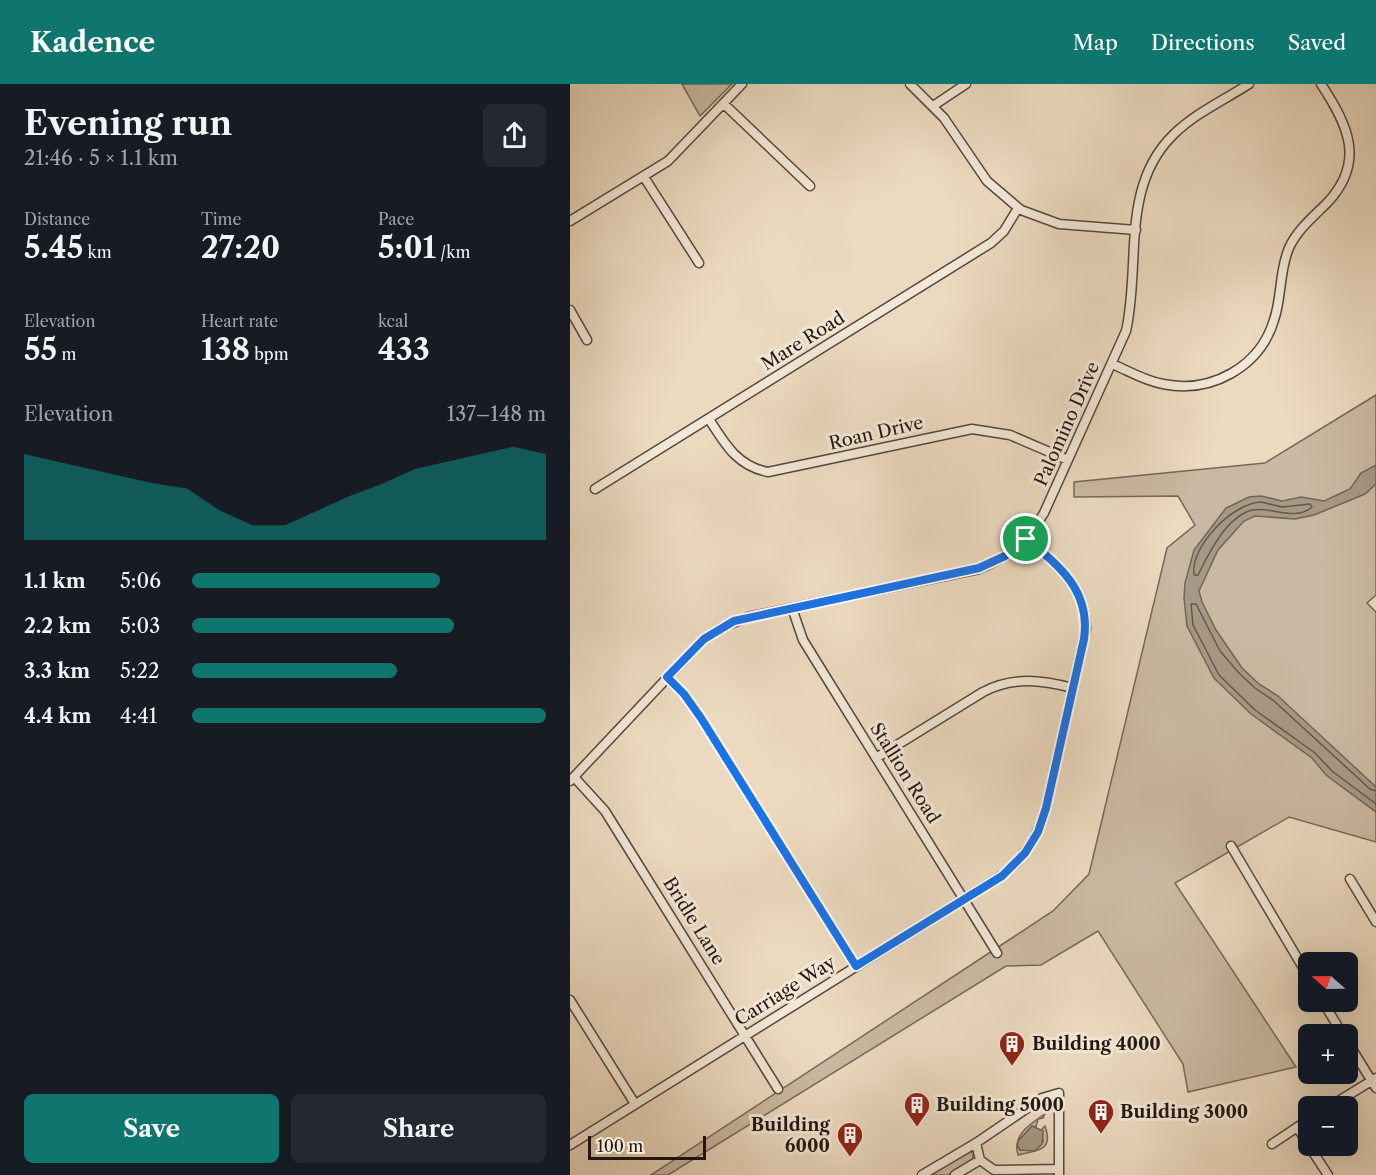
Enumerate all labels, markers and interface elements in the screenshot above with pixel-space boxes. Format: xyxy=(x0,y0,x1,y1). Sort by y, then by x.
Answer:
text: Kadence xyxy=(30,25,155,59)
text: Map xyxy=(1073,30,1118,55)
text: Directions xyxy=(1151,30,1255,55)
text: Saved xyxy=(1288,30,1346,55)
text: Evening run xyxy=(24,103,232,144)
button: share xyxy=(483,104,546,167)
text: 21:46 · 5 × 1.1 km xyxy=(24,146,178,170)
text: Distance xyxy=(24,209,90,229)
text: Time xyxy=(201,209,241,229)
text: Pace xyxy=(378,209,414,229)
text: 5.45 xyxy=(24,229,83,266)
text: 27:20 xyxy=(201,229,280,266)
text: 5:01 xyxy=(378,229,436,266)
text: km xyxy=(83,242,112,262)
text: /km xyxy=(436,242,470,262)
street label: Mare Road xyxy=(757,307,849,375)
text: Elevation xyxy=(24,311,95,331)
text: Heart rate xyxy=(201,311,278,331)
text: kcal xyxy=(378,311,408,331)
text: 55 xyxy=(24,331,57,368)
text: 138 xyxy=(201,331,250,368)
text: 433 xyxy=(378,331,430,368)
text: m xyxy=(57,344,76,364)
text: bpm xyxy=(250,344,289,364)
street label: Palomino Drive xyxy=(1030,358,1104,490)
text: Elevation xyxy=(24,402,113,426)
text: 137–148 m xyxy=(447,402,546,426)
street label: Roan Drive xyxy=(827,411,925,455)
pin xyxy=(1000,513,1051,564)
icon: arrive xyxy=(1009,522,1042,555)
text: 1.1 km xyxy=(24,569,86,593)
text: 5:06 xyxy=(120,569,161,593)
text: 2.2 km xyxy=(24,614,91,638)
text: 5:03 xyxy=(120,614,160,638)
text: 3.3 km xyxy=(24,659,90,683)
text: 5:22 xyxy=(120,659,159,683)
text: 4.4 km xyxy=(24,704,91,728)
text: 4:41 xyxy=(120,704,157,728)
street label: Stallion Road xyxy=(865,719,945,827)
street label: Bridle Lane xyxy=(658,873,730,969)
street label: Carriage Way xyxy=(731,951,840,1031)
north arrow xyxy=(1298,952,1358,1012)
map controls xyxy=(1298,952,1358,1156)
button: + xyxy=(1298,1024,1358,1084)
building icon: Building 4000 xyxy=(997,1029,1027,1067)
place label: Building 4000 xyxy=(1032,1033,1161,1055)
building icon: Building 5000 xyxy=(902,1090,932,1128)
button: Save xyxy=(24,1094,279,1163)
button: Share xyxy=(291,1094,546,1163)
place label: Building 5000 xyxy=(936,1094,1064,1116)
button: − xyxy=(1298,1096,1358,1156)
building icon: Building 3000 xyxy=(1086,1097,1116,1135)
place label: Building 3000 xyxy=(1120,1101,1248,1123)
place label: Building 6000 xyxy=(751,1114,831,1157)
building icon: Building 6000 xyxy=(835,1120,865,1158)
scale bar xyxy=(588,1133,706,1160)
text: 100 m xyxy=(597,1136,643,1156)

